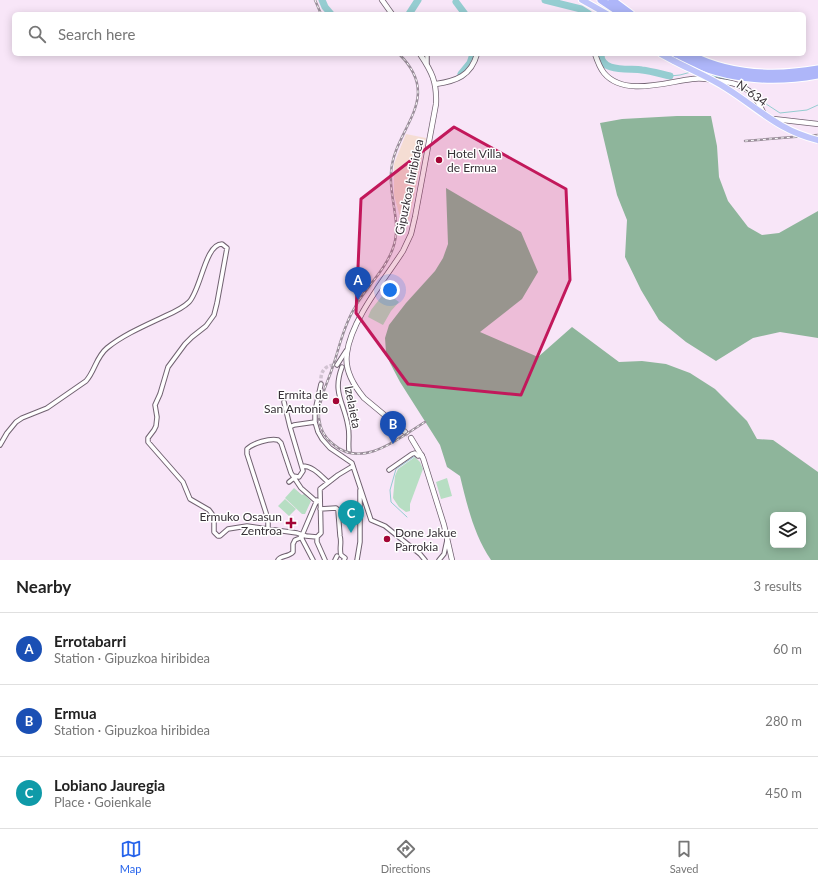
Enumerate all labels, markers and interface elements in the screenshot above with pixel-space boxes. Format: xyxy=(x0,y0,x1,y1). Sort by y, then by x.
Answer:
search box xyxy=(12,12,806,56)
icon: search xyxy=(26,23,48,45)
text: Search here xyxy=(58,25,135,43)
street label: N-634 xyxy=(734,77,770,109)
street label: Gipuzkoa hiribidea xyxy=(392,138,426,236)
place label: Hotel Villa de Ermua xyxy=(447,146,501,175)
marker: Hotel Villa de Ermua xyxy=(434,155,444,165)
pin: A xyxy=(345,267,371,300)
your location xyxy=(380,280,400,300)
street label: Izelaieta xyxy=(342,384,364,430)
place label: Ermita de San Antonio xyxy=(264,387,328,416)
marker: Ermita de San Antonio xyxy=(331,396,341,406)
pin: B xyxy=(380,411,406,444)
pin: C xyxy=(338,500,364,533)
place label: Ermuko Osasun Zentroa xyxy=(199,509,282,538)
map controls xyxy=(770,512,806,548)
button: layers xyxy=(770,512,806,548)
marker: Ermuko Osasun Zentroa xyxy=(285,517,297,529)
place label: Done Jakue Parrokia xyxy=(395,525,457,554)
marker: Done Jakue Parrokia xyxy=(382,534,392,544)
text: Nearby xyxy=(16,576,71,597)
text: 3 results xyxy=(754,578,802,594)
text: Errotabarri xyxy=(54,632,126,650)
text: A xyxy=(24,641,34,657)
text: 60 m xyxy=(773,641,802,657)
text: Station · Gipuzkoa hiribidea xyxy=(54,650,210,666)
text: Ermua xyxy=(54,704,97,722)
text: B xyxy=(25,713,33,729)
text: 280 m xyxy=(765,713,802,729)
text: Station · Gipuzkoa hiribidea xyxy=(54,722,210,738)
text: Lobiano Jauregia xyxy=(54,776,165,794)
text: C xyxy=(25,785,33,801)
text: 450 m xyxy=(765,785,802,801)
text: Place · Goienkale xyxy=(54,794,151,810)
tab: Map xyxy=(120,838,142,875)
tab: Directions xyxy=(381,838,430,875)
tab: Saved xyxy=(670,838,698,875)

